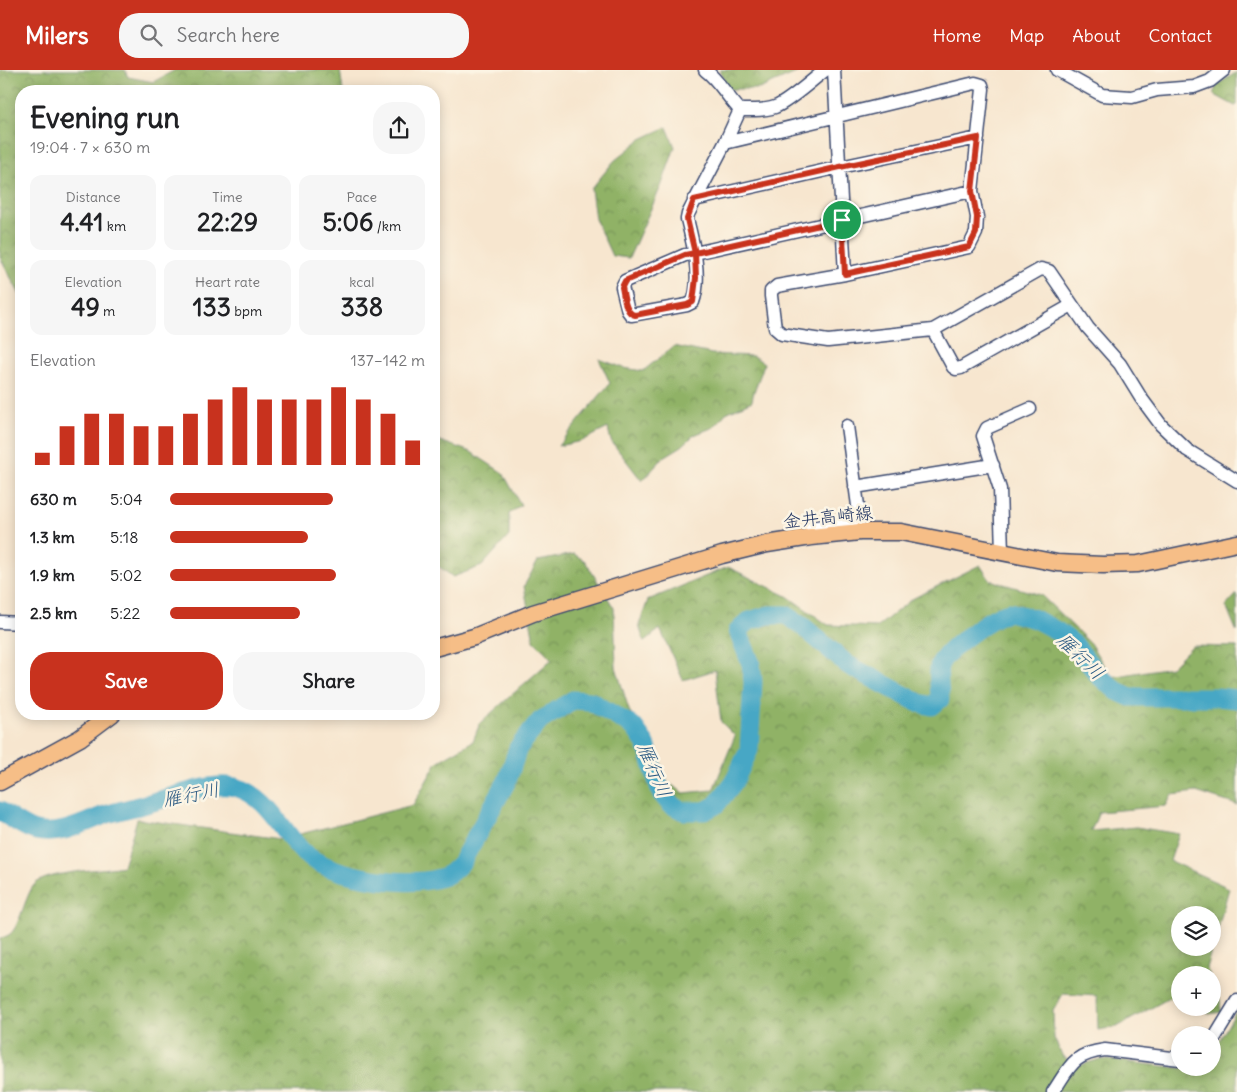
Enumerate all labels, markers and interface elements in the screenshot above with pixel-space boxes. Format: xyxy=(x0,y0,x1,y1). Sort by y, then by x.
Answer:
search box xyxy=(119,13,469,58)
text: Milers xyxy=(25,20,89,50)
icon: search xyxy=(137,21,165,49)
text: Search here xyxy=(177,23,280,47)
text: Home xyxy=(933,24,981,47)
text: Map xyxy=(1009,24,1044,47)
text: About xyxy=(1072,24,1120,47)
text: Contact xyxy=(1148,24,1212,47)
text: Evening run xyxy=(30,100,180,136)
button: share xyxy=(373,102,425,154)
text: 19:04 · 7 × 630 m xyxy=(30,137,150,157)
text: Distance xyxy=(66,188,121,206)
text: Time xyxy=(212,188,243,206)
text: Pace xyxy=(347,188,377,206)
pin xyxy=(821,199,863,241)
text: 4.41 xyxy=(60,206,103,238)
text: 22:29 xyxy=(197,206,258,238)
text: 5:06 xyxy=(322,206,373,238)
icon: arrive xyxy=(828,206,856,234)
text: km xyxy=(103,217,126,235)
text: /km xyxy=(373,217,401,235)
text: Elevation xyxy=(64,273,122,291)
text: Heart rate xyxy=(195,273,260,291)
text: kcal xyxy=(349,273,374,291)
text: 49 xyxy=(71,291,100,323)
text: 133 xyxy=(193,291,231,323)
text: 338 xyxy=(340,291,383,323)
text: m xyxy=(100,302,115,320)
text: bpm xyxy=(231,302,262,320)
text: Elevation xyxy=(30,350,96,370)
text: 137–142 m xyxy=(350,350,425,370)
text: 630 m xyxy=(30,489,77,509)
text: 5:04 xyxy=(110,489,143,509)
street label: 金井高崎線 xyxy=(782,500,874,533)
text: 1.3 km xyxy=(30,527,75,547)
text: 5:18 xyxy=(110,527,138,547)
text: 1.9 km xyxy=(30,565,75,585)
text: 5:02 xyxy=(110,565,142,585)
text: 2.5 km xyxy=(30,603,77,623)
text: 5:22 xyxy=(110,603,140,623)
water label: 雁行川 xyxy=(1052,628,1110,684)
button: Save xyxy=(30,652,223,710)
button: Share xyxy=(233,652,425,710)
water label: 雁行川 xyxy=(633,739,677,801)
water label: 雁行川 xyxy=(161,777,221,811)
map controls xyxy=(1171,906,1221,1076)
button: layers xyxy=(1171,906,1221,956)
button: + xyxy=(1171,966,1221,1016)
button: − xyxy=(1171,1026,1221,1076)

